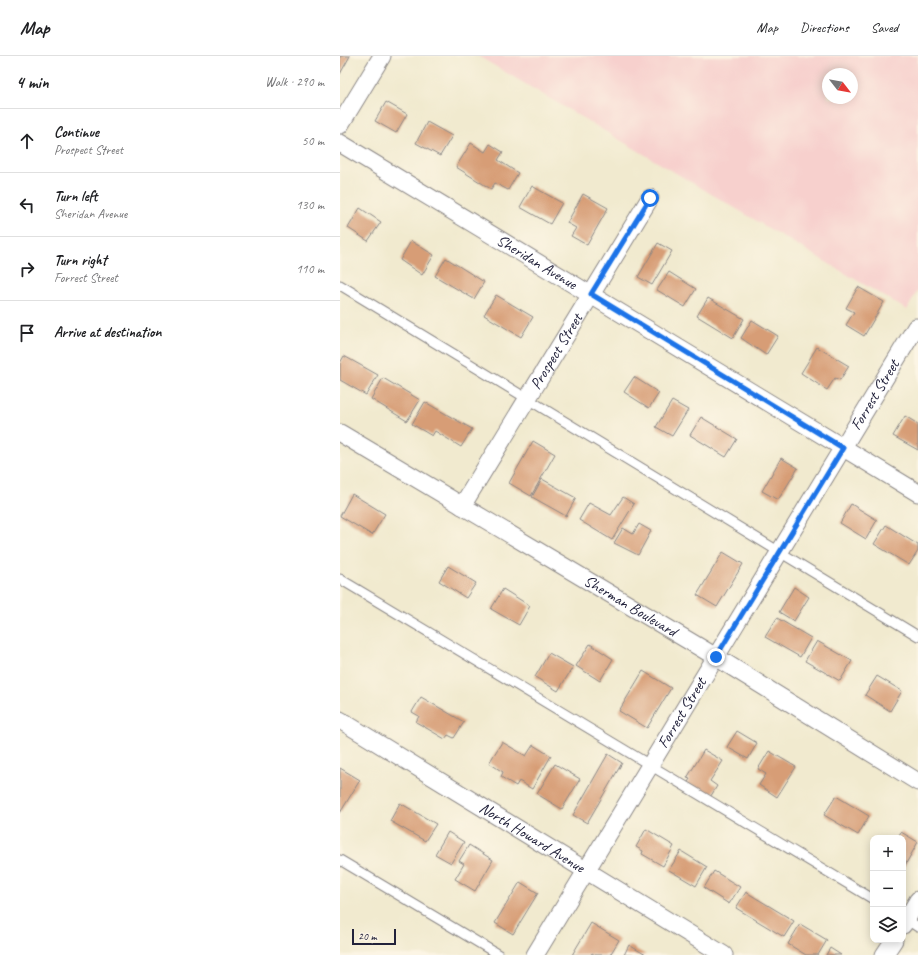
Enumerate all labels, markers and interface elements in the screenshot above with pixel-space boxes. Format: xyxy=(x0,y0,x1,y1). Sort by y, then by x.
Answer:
text: Map xyxy=(20,16,50,40)
text: Map xyxy=(757,19,778,36)
text: Directions xyxy=(800,19,849,36)
text: Saved xyxy=(871,19,898,36)
north arrow xyxy=(822,68,858,104)
text: 4 min xyxy=(16,72,49,93)
text: Walk · 290 m xyxy=(265,74,324,90)
text: Continue xyxy=(54,123,99,142)
icon: ahead xyxy=(16,130,38,152)
text: 50 m xyxy=(302,133,324,149)
text: Prospect Street xyxy=(54,142,123,158)
text: Turn left xyxy=(54,187,97,206)
route start xyxy=(641,189,659,207)
icon: left xyxy=(16,194,38,216)
text: 130 m xyxy=(296,197,324,213)
text: Sheridan Avenue xyxy=(54,206,127,222)
street label: Sheridan Avenue xyxy=(493,230,582,295)
text: Turn right xyxy=(54,251,107,270)
icon: right xyxy=(16,258,38,280)
text: 110 m xyxy=(296,261,324,277)
text: Forrest Street xyxy=(54,270,118,286)
street label: Prospect Street xyxy=(526,309,588,393)
icon: arrive xyxy=(16,322,38,344)
text: Arrive at destination xyxy=(54,323,161,342)
street label: Forrest Street xyxy=(846,355,905,434)
street label: Sherman Boulevard xyxy=(580,571,683,643)
route end xyxy=(707,648,725,666)
street label: Forrest Street xyxy=(653,673,712,752)
street label: North Howard Avenue xyxy=(476,798,590,878)
map controls xyxy=(870,835,906,943)
button: + xyxy=(870,835,906,871)
button: − xyxy=(870,871,906,907)
button: layers xyxy=(870,907,906,943)
scale bar xyxy=(352,927,396,946)
text: 20 m xyxy=(358,929,377,943)

